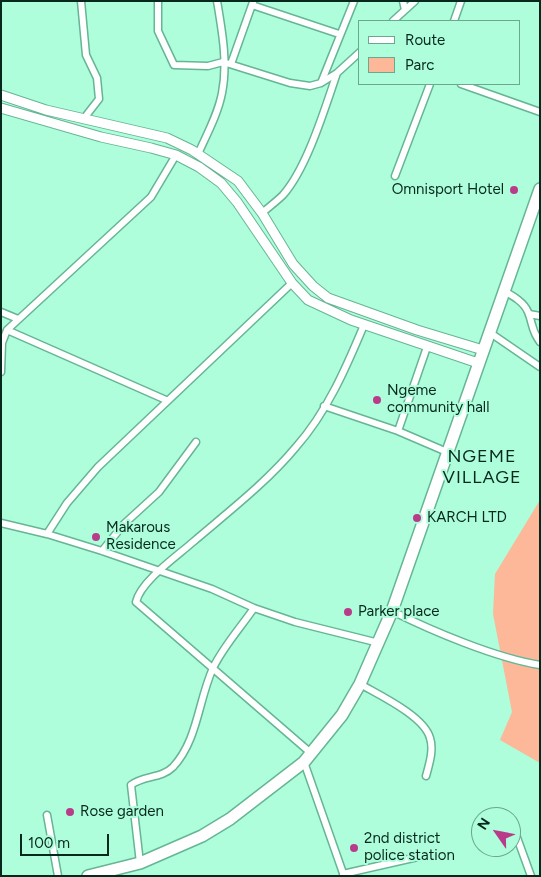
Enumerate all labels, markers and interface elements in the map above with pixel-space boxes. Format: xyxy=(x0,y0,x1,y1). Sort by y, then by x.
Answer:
legend xyxy=(358,20,521,85)
text: Route xyxy=(405,31,445,49)
text: Parc xyxy=(405,56,434,74)
place label: Omnisport Hotel xyxy=(392,181,504,199)
marker: Omnisport Hotel xyxy=(508,184,520,196)
place label: Ngeme community hall xyxy=(387,382,489,417)
marker: Ngeme community hall xyxy=(371,394,383,406)
district label: NGEME VILLAGE xyxy=(442,446,522,488)
place label: KARCH LTD xyxy=(427,509,507,527)
marker: KARCH LTD xyxy=(411,512,423,524)
place label: Makarous Residence xyxy=(106,519,176,554)
marker: Makarous Residence xyxy=(90,531,102,543)
place label: Parker place xyxy=(358,603,439,621)
marker: Parker place xyxy=(342,606,354,618)
place label: Rose garden xyxy=(80,803,164,821)
marker: Rose garden xyxy=(64,806,76,818)
north arrow xyxy=(471,807,521,857)
text: N xyxy=(474,815,494,833)
scale bar xyxy=(22,824,111,856)
place label: 2nd district police station xyxy=(364,830,455,865)
text: 100 m xyxy=(28,834,70,852)
marker: 2nd district police station xyxy=(348,842,360,854)

